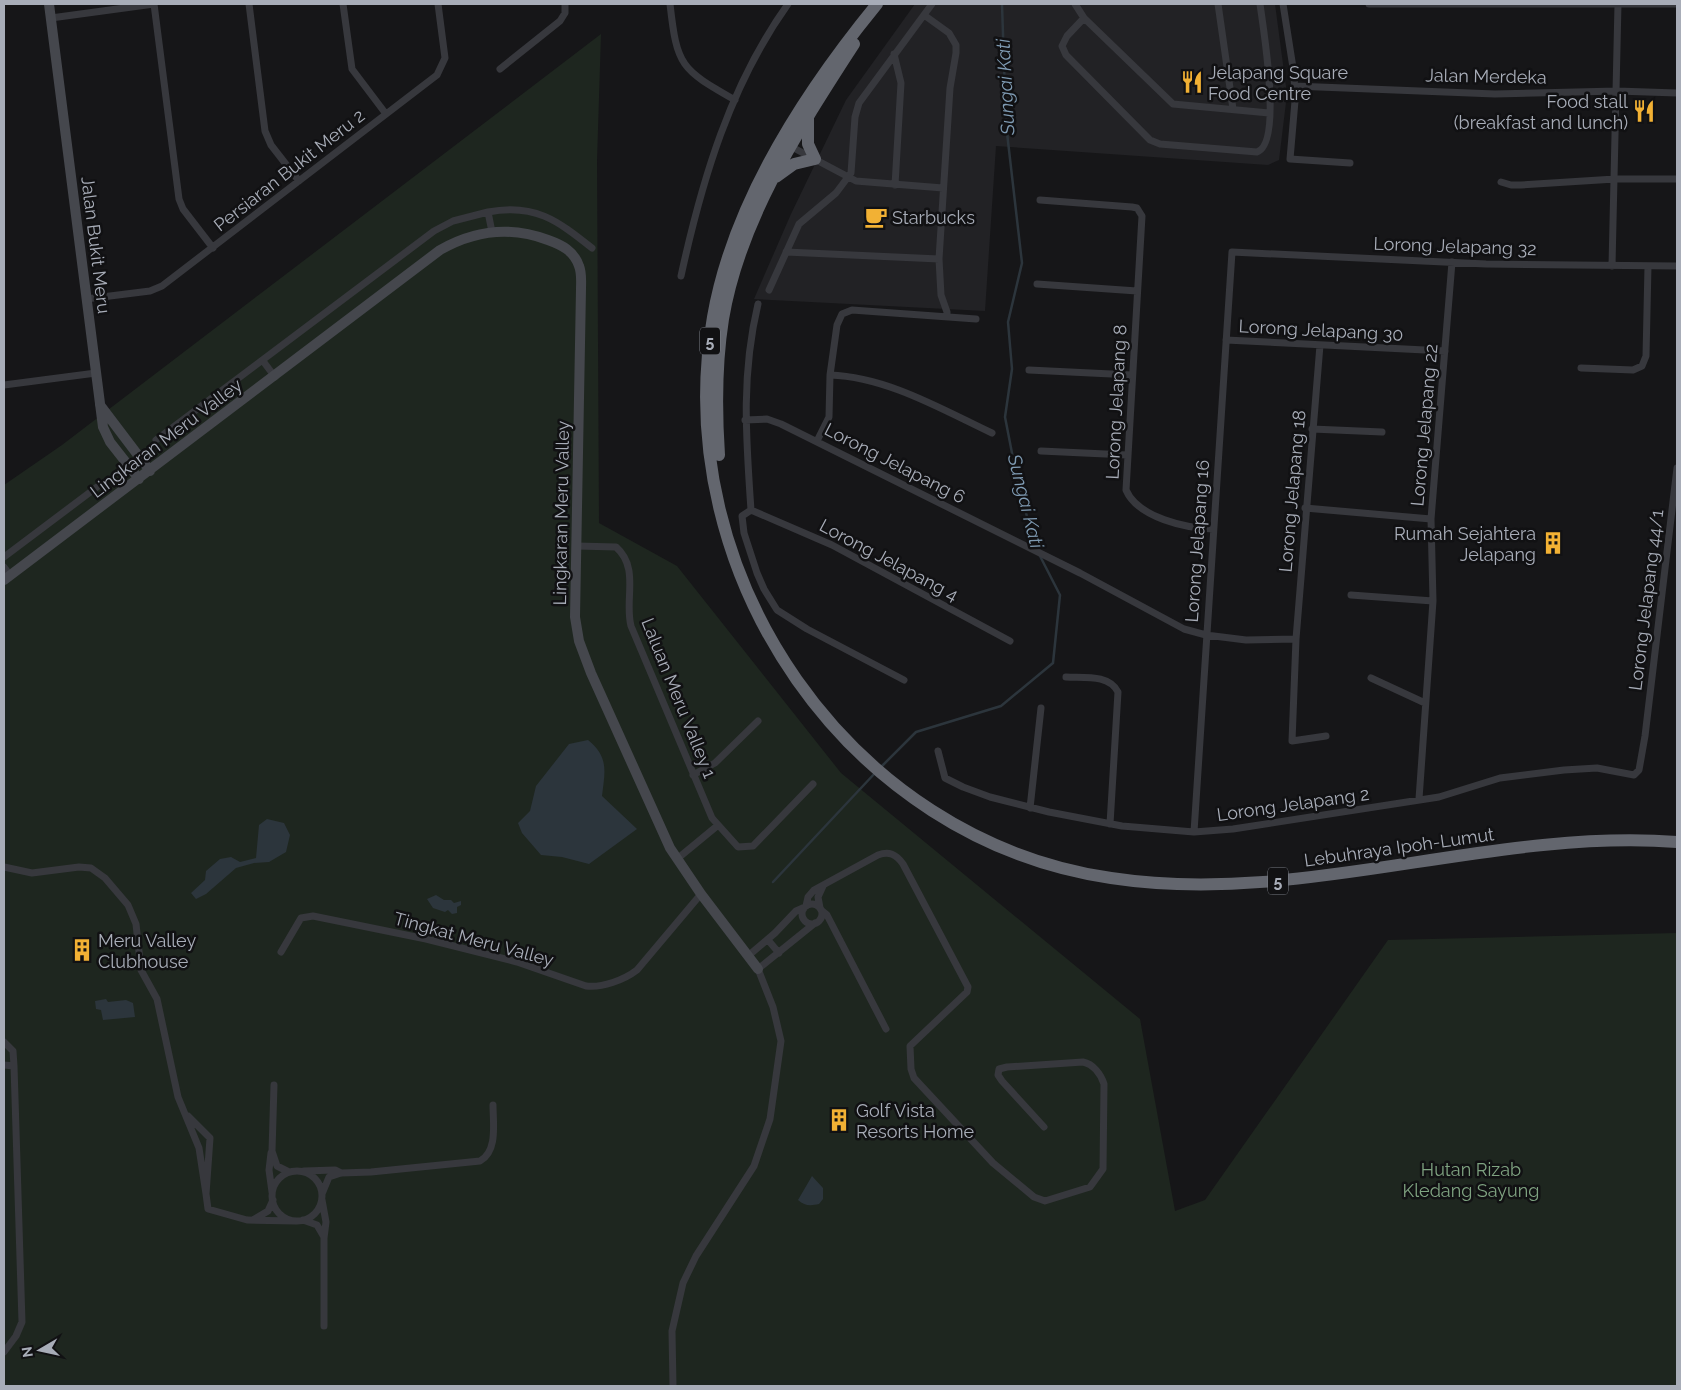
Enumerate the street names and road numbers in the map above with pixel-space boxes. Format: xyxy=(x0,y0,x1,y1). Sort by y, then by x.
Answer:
street label: Jalan Merdeka xyxy=(1425,64,1547,88)
street label: Persiaran Bukit Meru 2 xyxy=(209,105,369,235)
street label: Jalan Bukit Meru xyxy=(77,175,115,315)
street label: Lorong Jelapang 32 xyxy=(1373,233,1537,259)
street label: Lorong Jelapang 30 xyxy=(1238,315,1404,345)
street label: Lorong Jelapang 8 xyxy=(1101,324,1131,480)
road number: 5 xyxy=(700,328,720,354)
street label: Lorong Jelapang 22 xyxy=(1406,343,1442,507)
street label: Lingkaran Meru Valley xyxy=(86,374,246,502)
street label: Lorong Jelapang 18 xyxy=(1274,409,1310,573)
street label: Lorong Jelapang 6 xyxy=(821,418,969,508)
street label: Lingkaran Meru Valley xyxy=(549,420,573,605)
street label: Lorong Jelapang 16 xyxy=(1181,459,1213,623)
street label: Lorong Jelapang 44/1 xyxy=(1624,508,1668,692)
street label: Lorong Jelapang 4 xyxy=(816,515,962,606)
street label: Laluan Meru Valley 1 xyxy=(637,615,721,781)
street label: Lorong Jelapang 2 xyxy=(1215,783,1371,825)
street label: Lebuhraya Ipoh-Lumut xyxy=(1303,823,1495,871)
road number: 5 xyxy=(1268,868,1288,894)
street label: Tingkat Meru Valley xyxy=(392,908,556,970)

